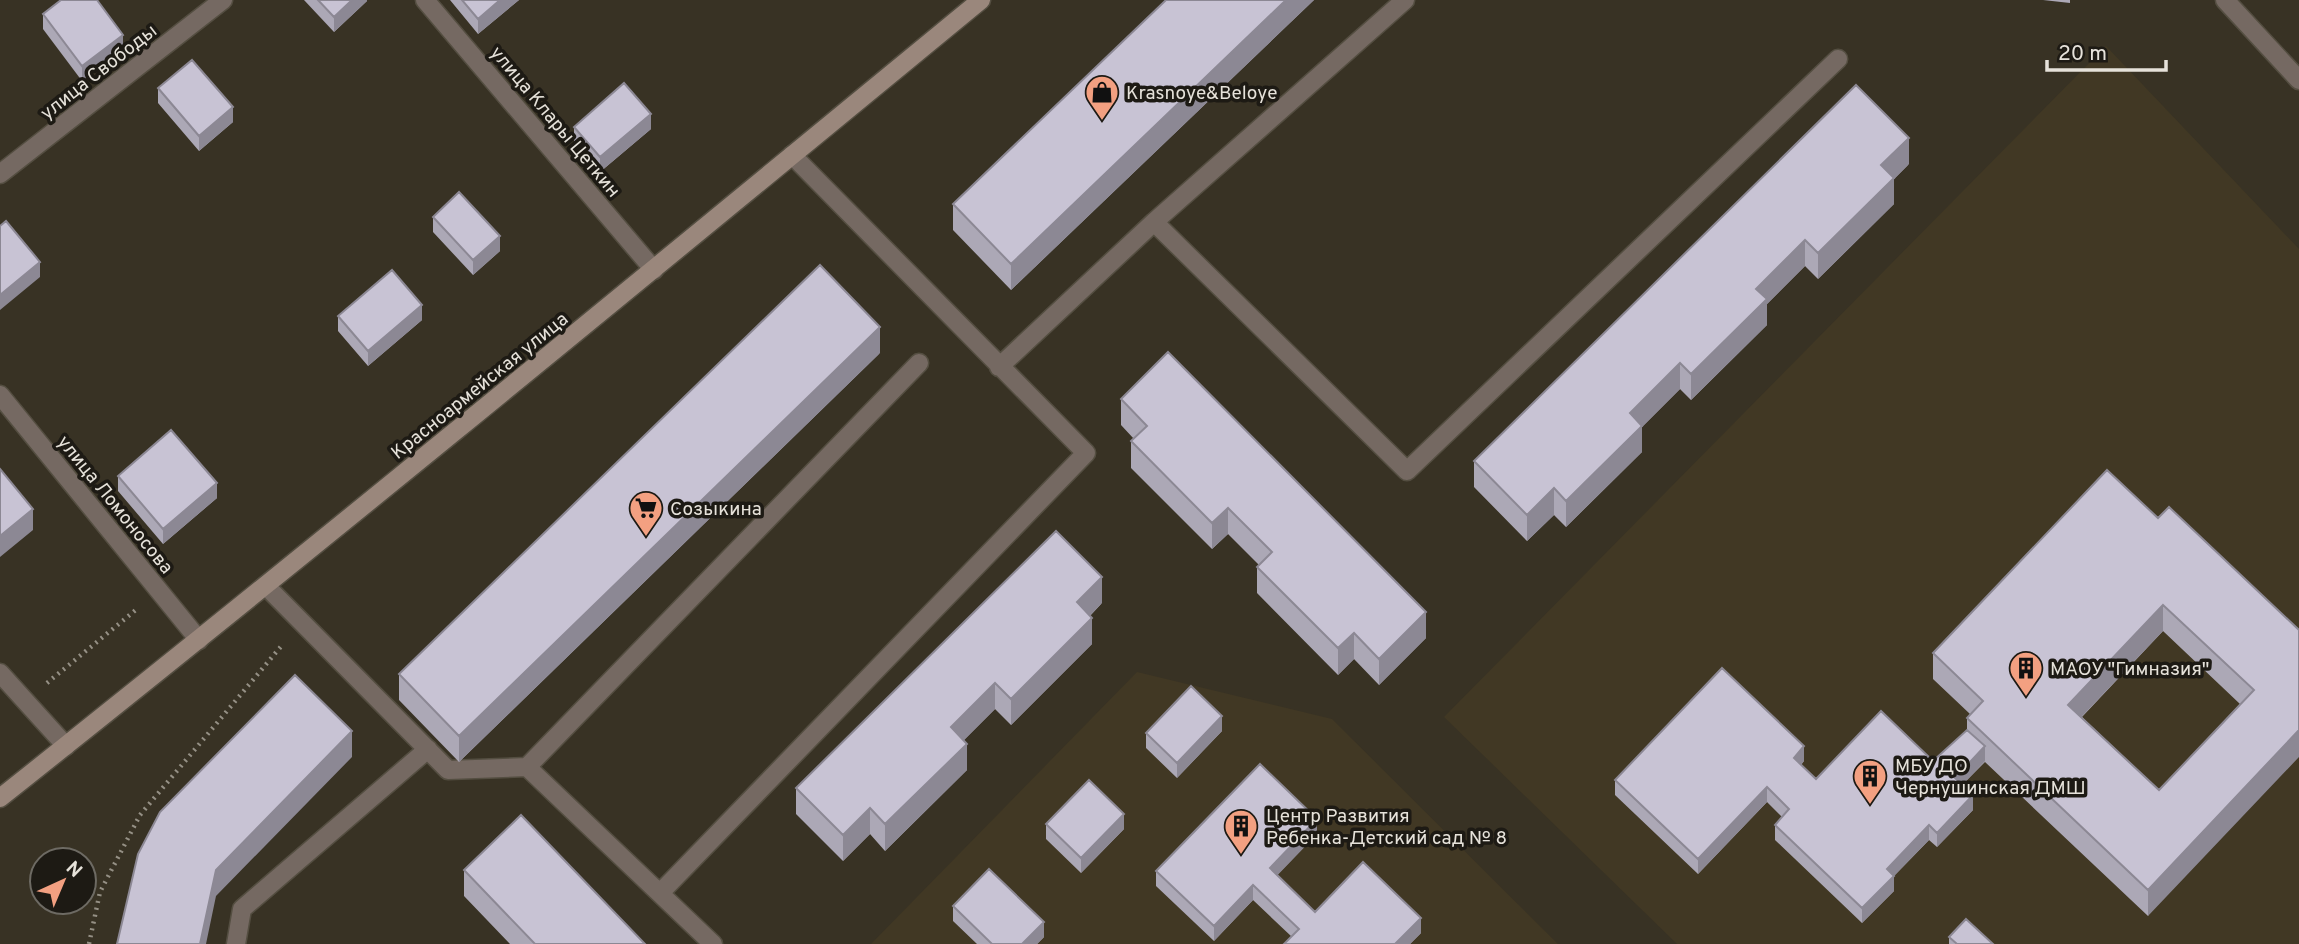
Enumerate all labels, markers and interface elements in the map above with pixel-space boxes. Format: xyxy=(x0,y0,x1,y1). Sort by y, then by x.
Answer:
street label: улица Свободы xyxy=(36,19,162,126)
scale bar xyxy=(2047,28,2166,72)
text: 20 m xyxy=(2058,41,2107,68)
street label: улица Клары Цеткин xyxy=(484,42,625,203)
shop icon: Krasnoye&Beloye xyxy=(1083,73,1121,122)
place label: Krasnoye&Beloye xyxy=(1126,82,1278,106)
street label: Красноармейская улица xyxy=(387,308,574,465)
street label: улица Ломоносова xyxy=(51,431,178,579)
supermarket icon: Созыкина xyxy=(627,489,665,538)
place label: Созыкина xyxy=(670,498,762,522)
building icon: МАОУ "Гимназия" xyxy=(2007,649,2045,698)
place label: МАОУ "Гимназия" xyxy=(2050,658,2210,682)
place label: МБУ ДО Чернушинская ДМШ xyxy=(1895,755,2086,801)
building icon: МБУ ДО Чернушинская ДМШ xyxy=(1851,757,1889,806)
place label: Центр Развития Ребенка-Детский сад № 8 xyxy=(1266,805,1507,851)
building icon: Центр Развития Ребенка-Детский сад № 8 xyxy=(1222,807,1260,856)
north arrow xyxy=(28,846,98,916)
text: N xyxy=(60,857,87,884)

